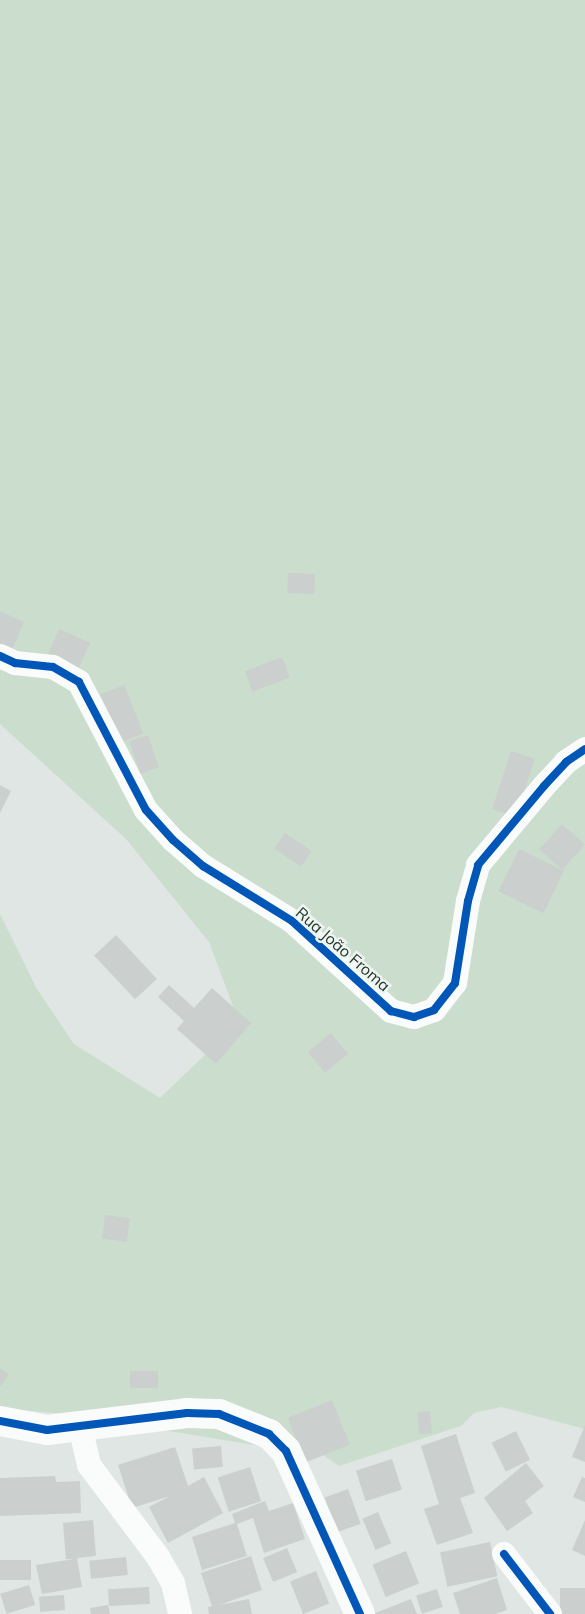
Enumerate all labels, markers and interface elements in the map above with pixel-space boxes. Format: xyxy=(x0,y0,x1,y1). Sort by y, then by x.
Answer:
street label: Rua João Froma xyxy=(292,903,394,995)

